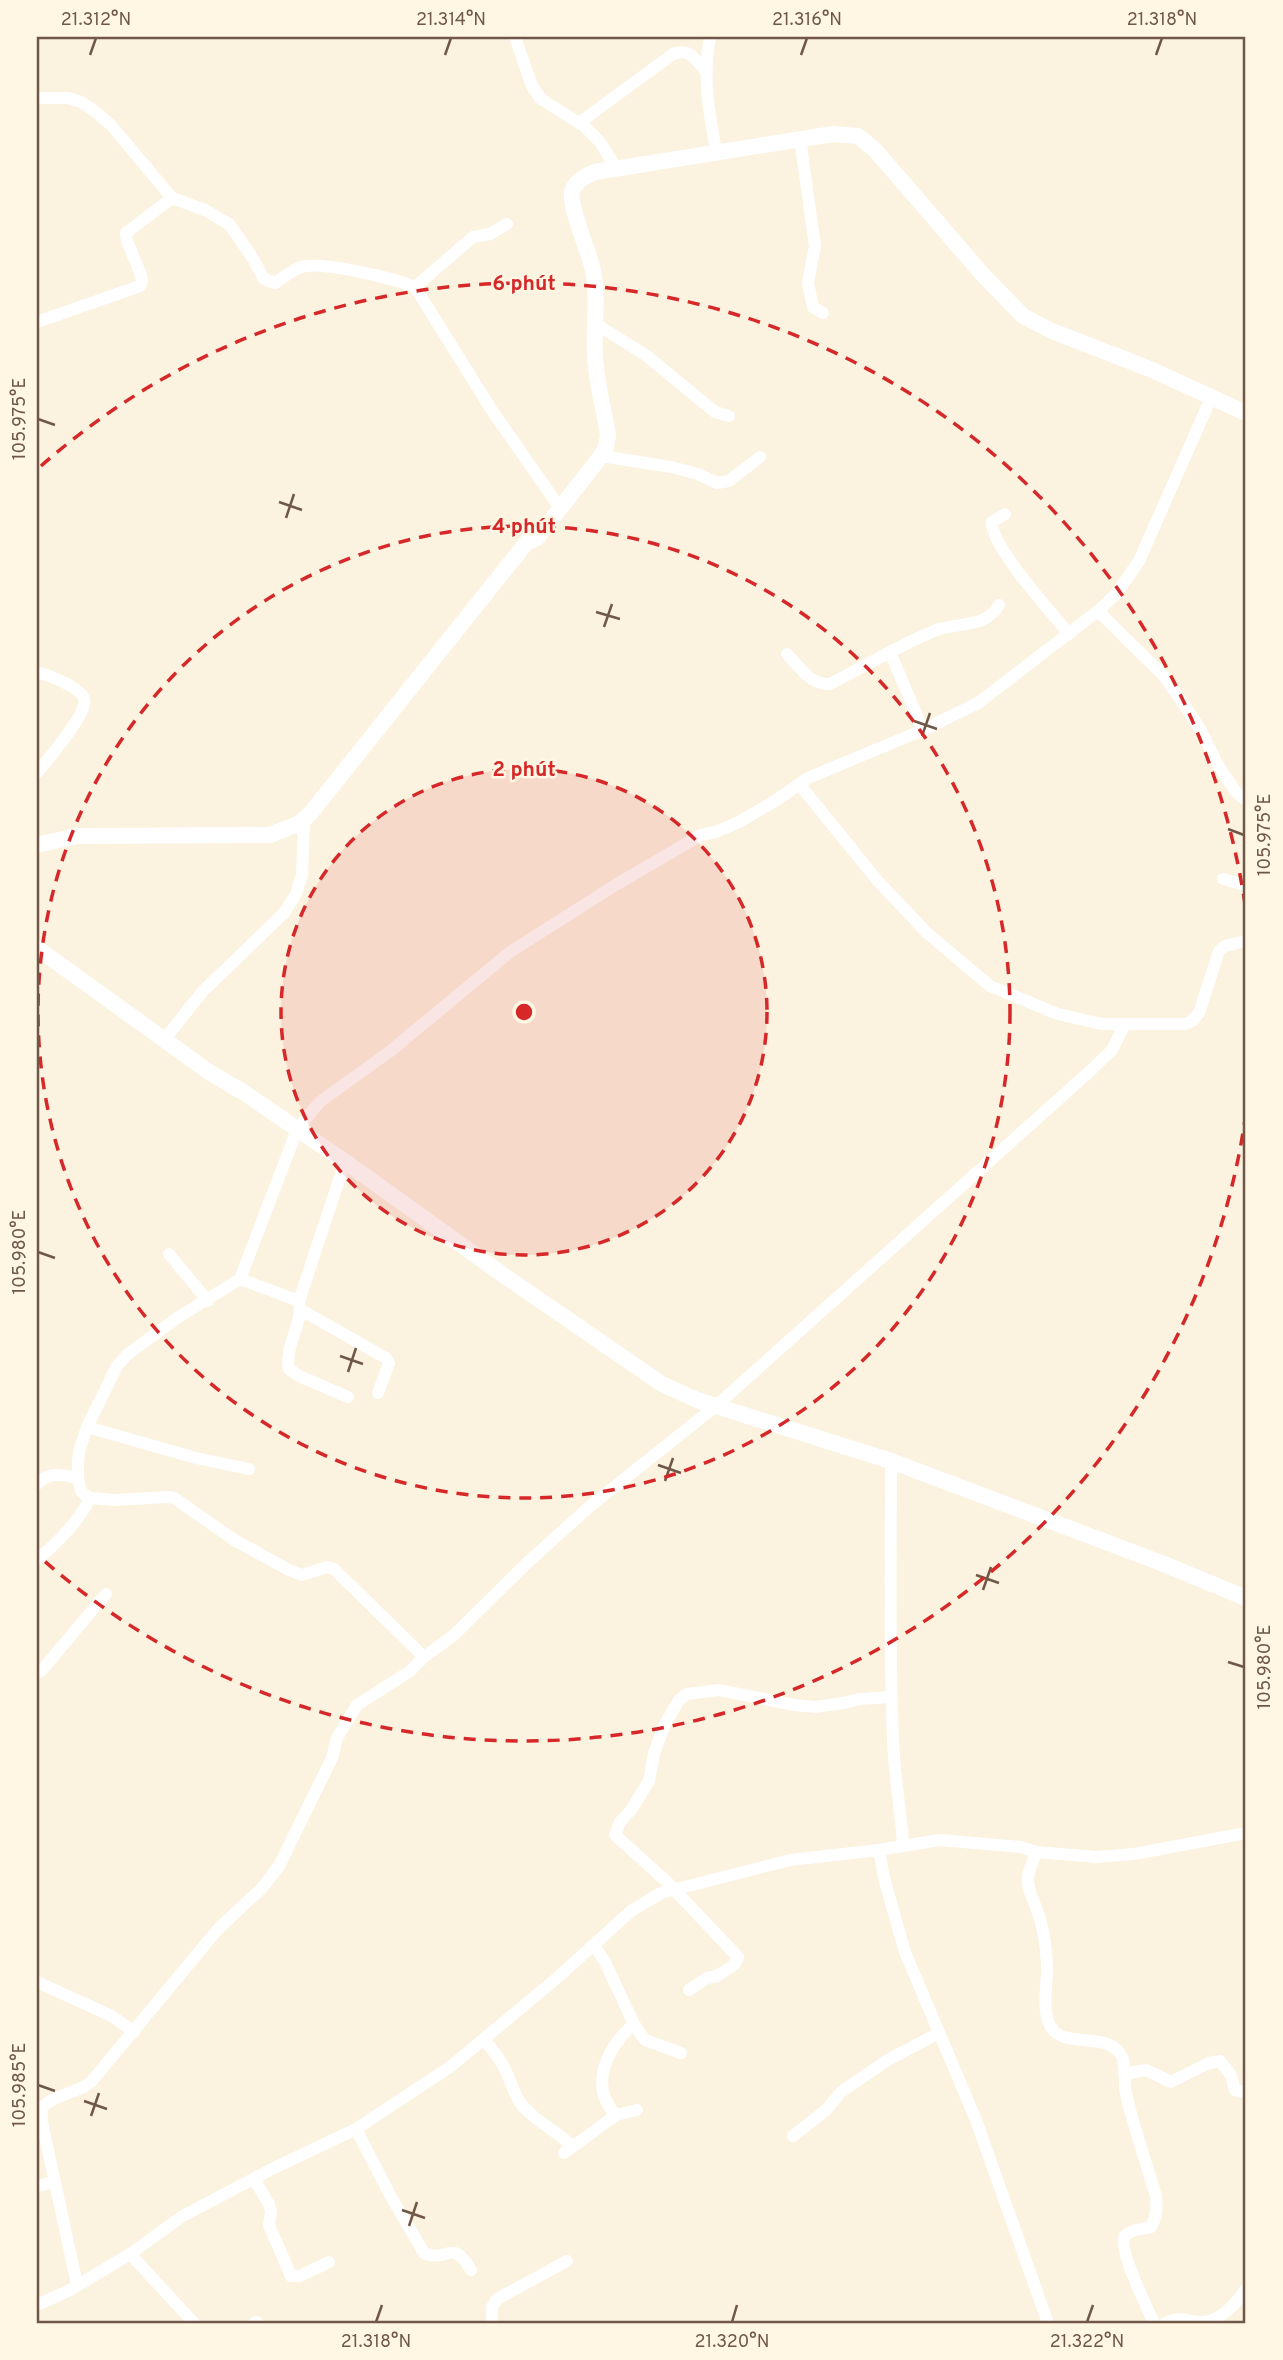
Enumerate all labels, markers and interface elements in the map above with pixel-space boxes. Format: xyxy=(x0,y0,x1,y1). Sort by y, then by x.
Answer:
text: 21.312°N xyxy=(61,9,131,32)
text: 21.314°N xyxy=(416,9,486,32)
text: 21.316°N xyxy=(772,9,842,32)
text: 21.318°N xyxy=(1127,9,1197,32)
text: 6 phút xyxy=(492,271,556,298)
text: 105.975°E xyxy=(9,378,32,460)
text: 4 phút xyxy=(492,514,556,541)
text: 2 phút xyxy=(492,757,556,784)
text: 105.975°E xyxy=(1254,794,1277,876)
centre of rings xyxy=(512,1000,536,1024)
text: 105.980°E xyxy=(9,1210,32,1294)
text: 105.980°E xyxy=(1254,1625,1277,1709)
text: 105.985°E xyxy=(9,2043,32,2127)
text: 21.318°N xyxy=(341,2331,411,2354)
text: 21.320°N xyxy=(695,2331,769,2354)
text: 21.322°N xyxy=(1050,2331,1124,2354)

